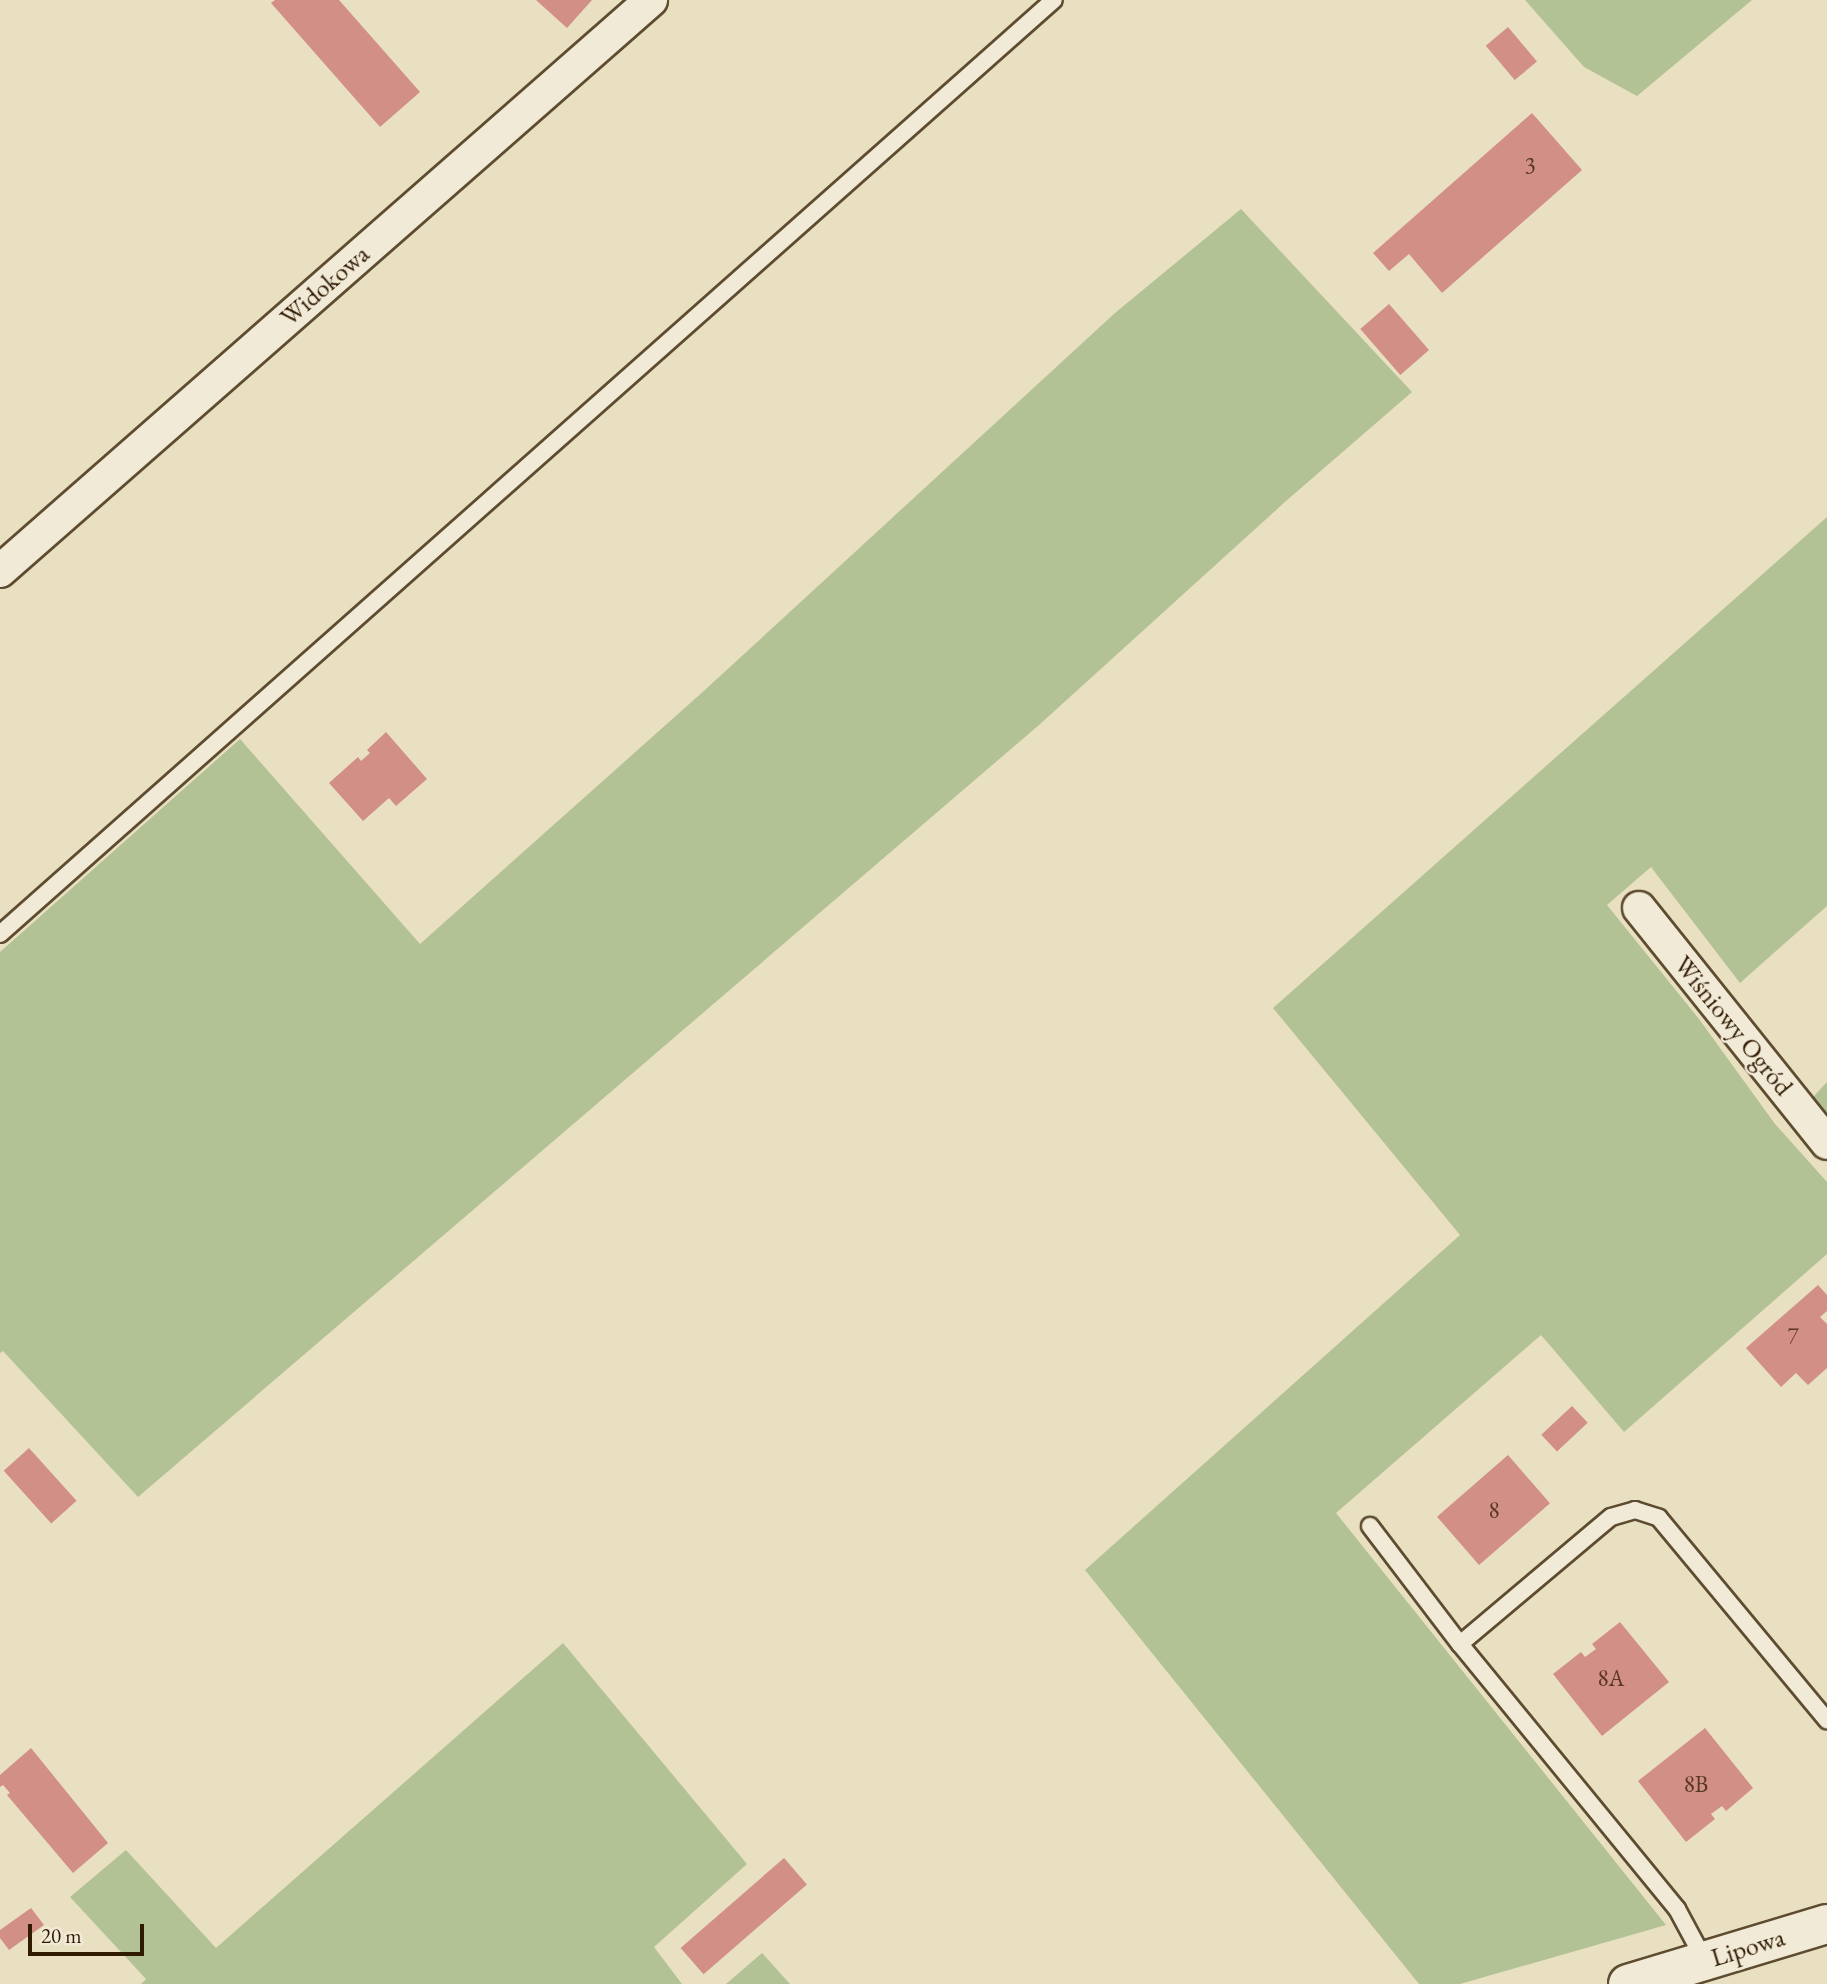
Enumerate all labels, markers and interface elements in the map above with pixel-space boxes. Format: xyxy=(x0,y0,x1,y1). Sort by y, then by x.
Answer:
house number: 3 xyxy=(1524,151,1536,179)
street label: Widokowa xyxy=(274,239,376,333)
street label: Wiśniowy Ogród xyxy=(1667,950,1799,1102)
house number: 7 xyxy=(1787,1322,1799,1350)
house number: 8 xyxy=(1488,1496,1500,1524)
house number: 8A xyxy=(1598,1664,1624,1692)
house number: 8B xyxy=(1684,1770,1708,1798)
scale bar xyxy=(32,1910,147,1954)
text: 20 m xyxy=(41,1922,82,1949)
street label: Lipowa xyxy=(1707,1922,1789,1974)

